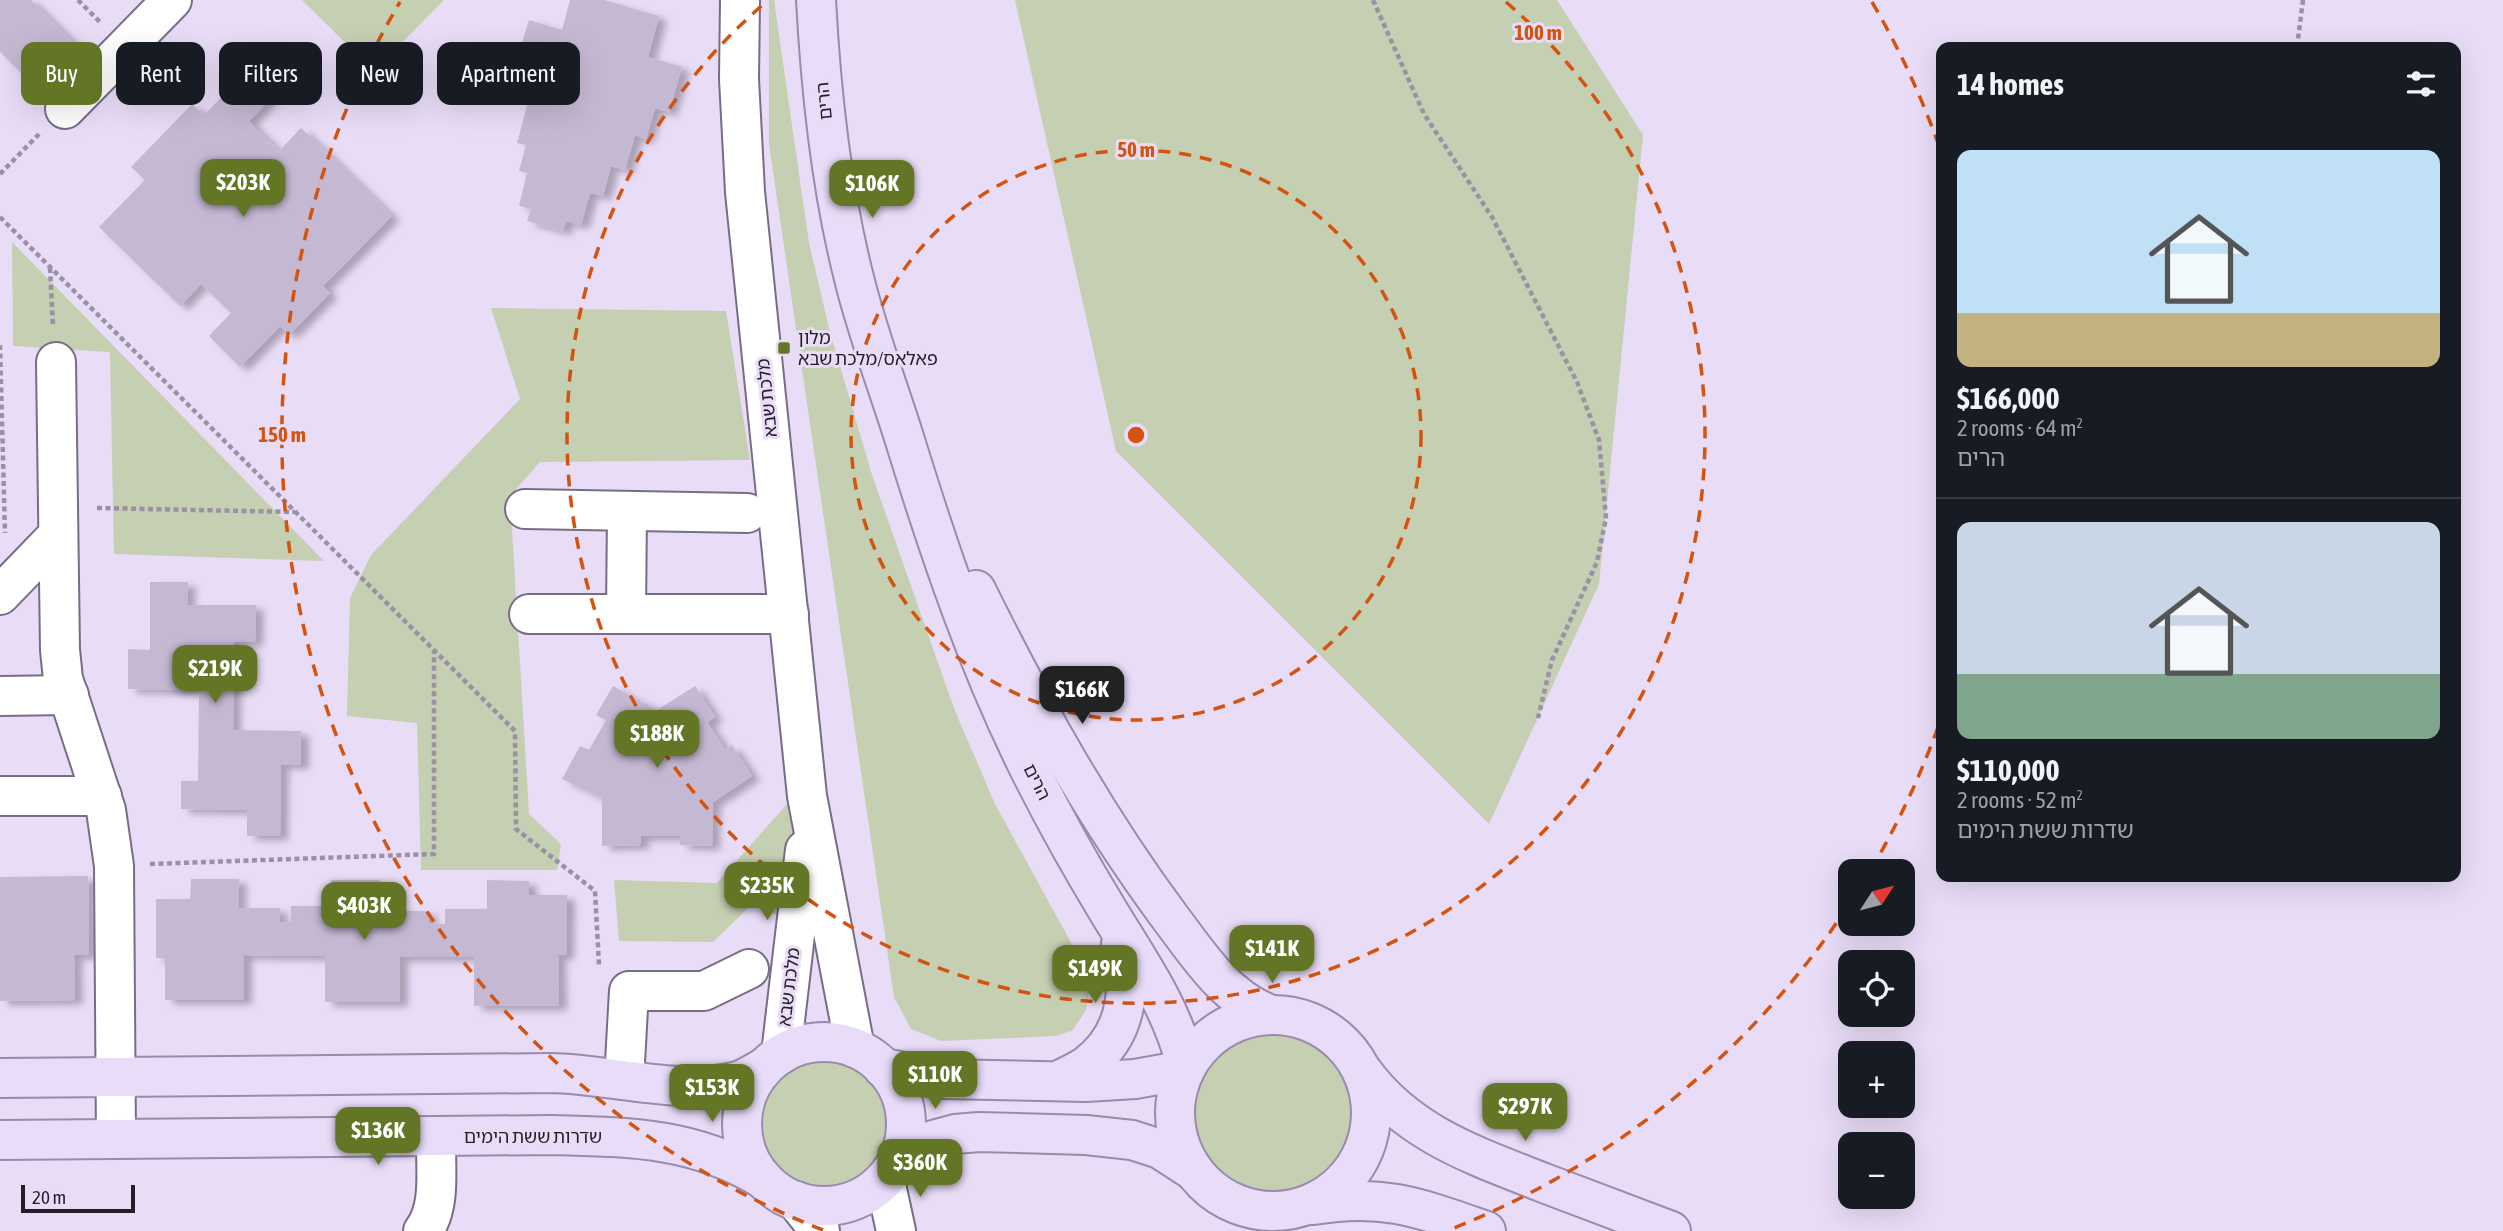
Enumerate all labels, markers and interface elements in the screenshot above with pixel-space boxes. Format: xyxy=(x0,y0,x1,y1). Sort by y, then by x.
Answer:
text: 100 m xyxy=(1514,20,1562,44)
chip: Buy xyxy=(21,42,102,105)
chip: Rent xyxy=(116,42,205,105)
chip: Filters xyxy=(219,42,322,105)
chip: New xyxy=(336,42,423,105)
chip: Apartment xyxy=(437,42,580,105)
icon: filters xyxy=(2402,65,2440,103)
text: 14 homes xyxy=(1957,67,2064,101)
street label: הרים xyxy=(811,81,836,121)
text: 50 m xyxy=(1117,137,1155,161)
pin: $203K xyxy=(194,160,292,219)
pin: $106K xyxy=(823,160,921,220)
text: $203K xyxy=(216,169,270,195)
text: $106K xyxy=(845,170,899,196)
icon: home xyxy=(2136,196,2262,322)
place label: מלון פאלאס/מלכת שבא xyxy=(798,327,938,369)
marker: מלון פאלאס/מלכת שבא xyxy=(776,340,792,356)
street label: מלכת שבא xyxy=(752,357,781,439)
text: $166,000 xyxy=(1957,381,2060,415)
text: 2 rooms · 64 m² xyxy=(1957,415,2083,441)
text: 150 m xyxy=(258,422,306,446)
centre of rings xyxy=(1124,423,1148,447)
text: הרים xyxy=(1957,445,2005,471)
icon: home xyxy=(2136,568,2262,694)
pin: $219K xyxy=(166,646,264,705)
text: $219K xyxy=(188,655,242,681)
pin: $166K xyxy=(1033,666,1131,726)
text: $166K xyxy=(1055,676,1109,702)
pin: $188K xyxy=(608,710,706,770)
text: $188K xyxy=(630,720,684,746)
text: $110,000 xyxy=(1957,753,2060,787)
street label: הרים xyxy=(1020,760,1055,803)
text: 2 rooms · 52 m² xyxy=(1957,787,2083,813)
text: שדרות ששת הימים xyxy=(1957,817,2134,843)
north arrow xyxy=(1838,859,1914,936)
map controls xyxy=(1838,859,1915,1209)
pin: $235K xyxy=(718,862,816,922)
text: $235K xyxy=(740,872,794,898)
pin: $403K xyxy=(315,883,413,942)
text: $403K xyxy=(337,892,391,918)
pin: $141K xyxy=(1223,926,1321,985)
text: $141K xyxy=(1245,935,1299,961)
street label: מלכת שבא xyxy=(773,946,804,1028)
pin: $149K xyxy=(1046,946,1144,1005)
button: locate xyxy=(1838,950,1915,1027)
text: $149K xyxy=(1068,955,1122,981)
button: + xyxy=(1838,1041,1915,1118)
pin: $110K xyxy=(886,1052,984,1111)
text: $110K xyxy=(908,1061,962,1087)
pin: $153K xyxy=(663,1064,761,1124)
text: $153K xyxy=(685,1074,739,1100)
pin: $297K xyxy=(1476,1084,1574,1143)
text: $297K xyxy=(1498,1093,1552,1119)
pin: $136K xyxy=(329,1108,427,1167)
text: $136K xyxy=(351,1117,405,1143)
street label: שדרות ששת הימים xyxy=(464,1126,602,1147)
button: − xyxy=(1838,1132,1915,1209)
pin: $360K xyxy=(871,1140,969,1199)
text: $360K xyxy=(893,1149,947,1175)
scale bar xyxy=(21,1182,135,1214)
text: 20 m xyxy=(32,1186,66,1208)

